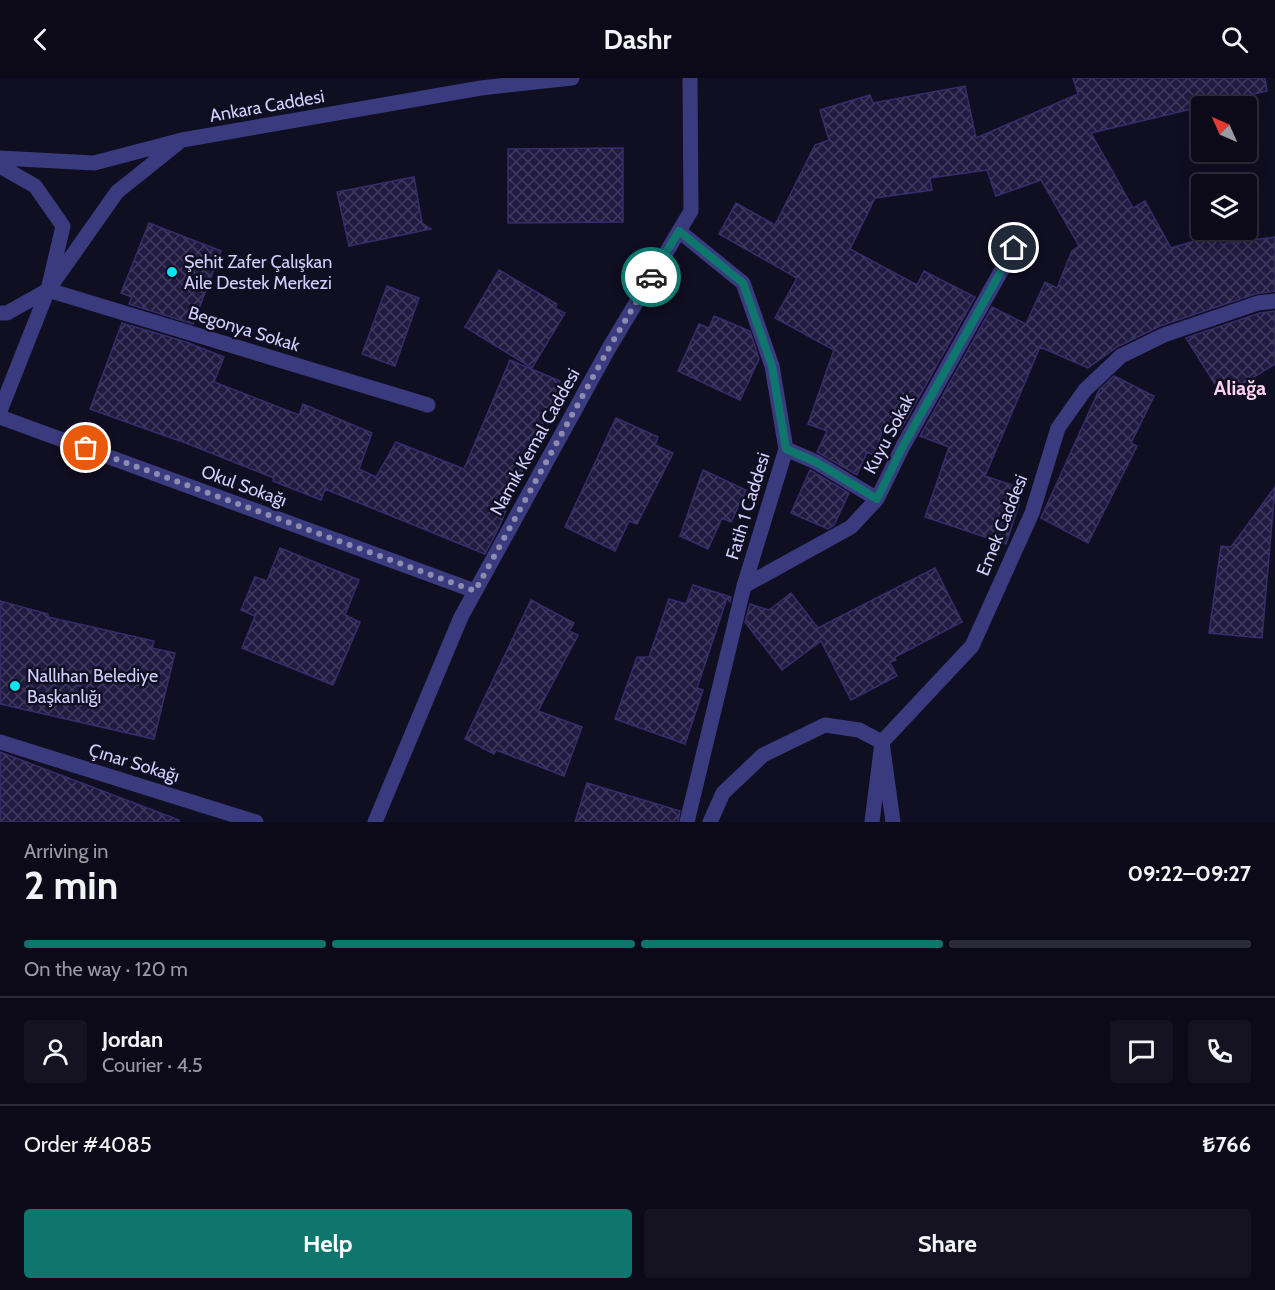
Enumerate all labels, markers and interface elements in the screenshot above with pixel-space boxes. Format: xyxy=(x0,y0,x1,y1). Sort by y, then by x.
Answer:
icon: back xyxy=(24,23,57,56)
text: Dashr xyxy=(604,23,671,56)
icon: search xyxy=(1218,23,1251,56)
street label: Ankara Caddesi xyxy=(208,85,326,127)
north arrow xyxy=(1191,96,1257,162)
map controls xyxy=(1191,96,1257,240)
button: layers xyxy=(1191,174,1257,240)
pin xyxy=(988,222,1039,273)
icon: home xyxy=(997,231,1030,264)
courier xyxy=(621,247,681,307)
place label: Şehit Zafer Çalışkan Aile Destek Merkezi xyxy=(184,251,332,294)
icon: car xyxy=(635,261,668,294)
marker: Şehit Zafer Çalışkan Aile Destek Merkezi xyxy=(165,265,179,279)
street label: Begonya Sokak xyxy=(186,302,303,357)
street label: Namık Kemal Caddesi xyxy=(485,365,585,519)
district label: Aliağa xyxy=(1214,376,1266,400)
street label: Kuyu Sokak xyxy=(859,390,920,478)
pin xyxy=(60,422,111,473)
icon: bag xyxy=(69,431,102,464)
street label: Fatih 1 Caddesi xyxy=(721,450,775,562)
street label: Okul Sokağı xyxy=(198,460,290,512)
street label: Emek Caddesi xyxy=(972,471,1032,579)
place label: Nallıhan Belediye Başkanlığı xyxy=(27,665,158,708)
marker: Nallıhan Belediye Başkanlığı xyxy=(8,679,22,693)
street label: Çınar Sokağı xyxy=(86,739,182,787)
text: Arriving in xyxy=(24,839,108,863)
text: 09:22–09:27 xyxy=(1127,860,1251,887)
text: 2 min xyxy=(24,861,118,909)
text: On the way · 120 m xyxy=(24,957,188,981)
button: person xyxy=(24,1020,87,1083)
button: chat xyxy=(1110,1020,1173,1083)
button: phone xyxy=(1188,1020,1251,1083)
text: Jordan xyxy=(102,1026,163,1053)
text: Courier · 4.5 xyxy=(102,1053,203,1077)
text: Order #4085 xyxy=(24,1131,152,1158)
text: ₺766 xyxy=(1202,1131,1251,1158)
button: Help xyxy=(24,1209,632,1278)
button: Share xyxy=(644,1209,1251,1278)

